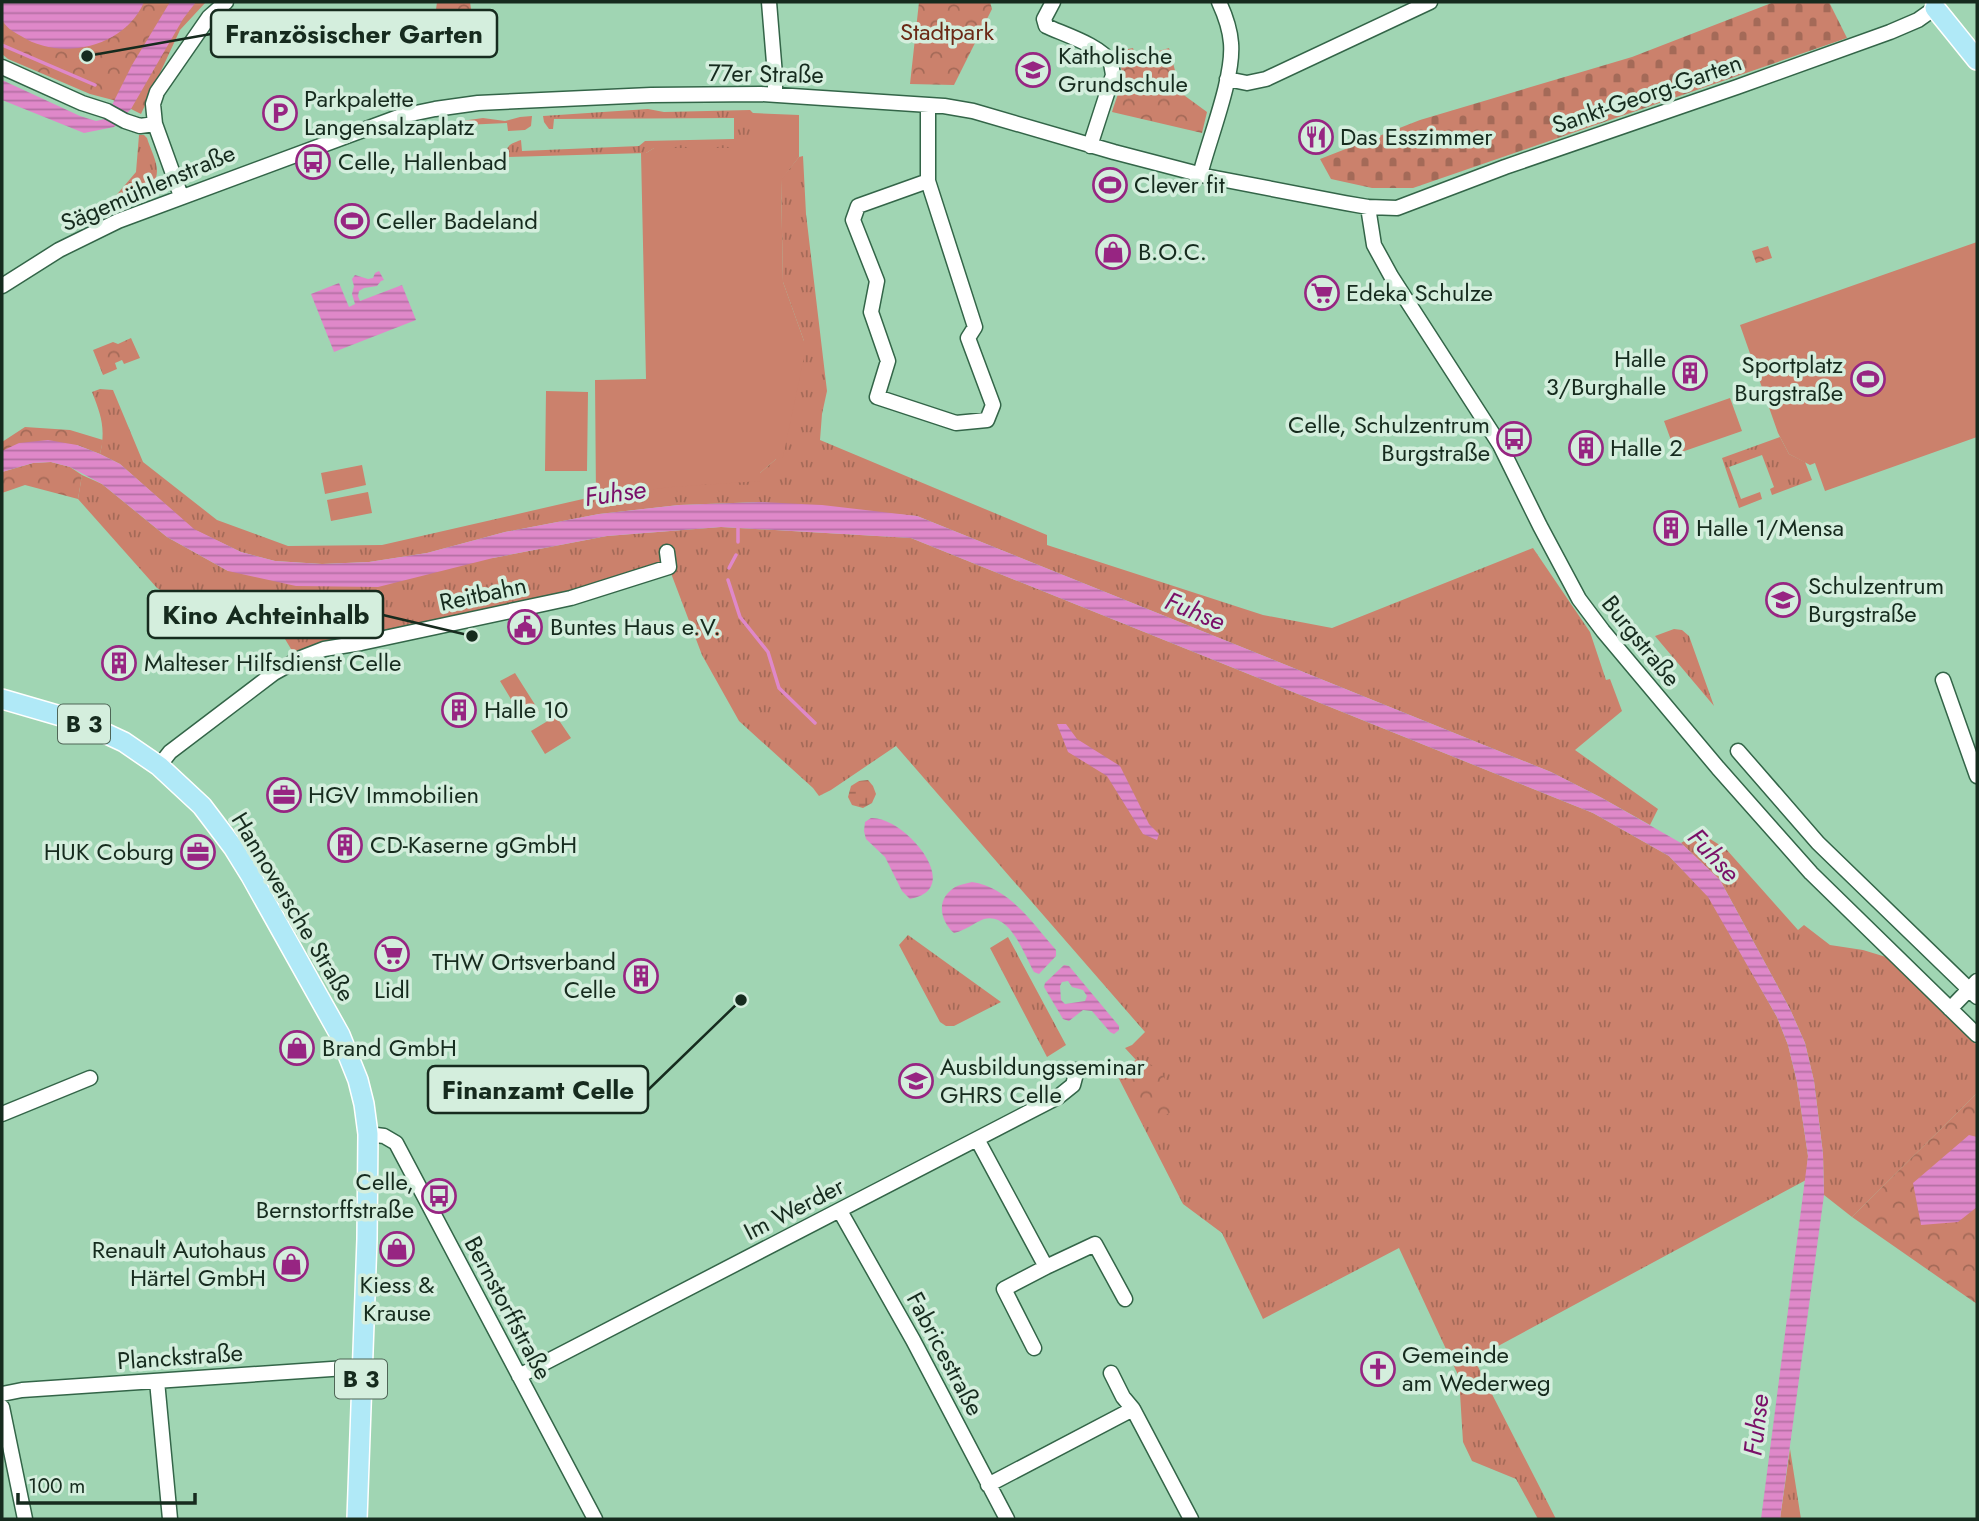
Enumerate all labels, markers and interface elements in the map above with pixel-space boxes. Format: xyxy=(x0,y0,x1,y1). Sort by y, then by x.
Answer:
callout: Französischer Garten xyxy=(211,10,497,57)
park label: Stadtpark xyxy=(900,14,994,49)
text: Französischer Garten xyxy=(225,15,483,53)
place label: Katholische Grundschule xyxy=(1058,38,1188,101)
street label: Sankt-Georg-Garten xyxy=(1547,45,1746,142)
school or university icon: Katholische Grundschule xyxy=(1014,51,1052,89)
street label: 77er Straße xyxy=(708,55,824,92)
place label: Parkpalette Langensalzaplatz xyxy=(304,81,474,144)
parking icon: Parkpalette Langensalzaplatz xyxy=(261,94,299,132)
restaurant icon: Das Esszimmer xyxy=(1297,118,1335,156)
place label: Das Esszimmer xyxy=(1340,119,1493,154)
street label: Sägemühlenstraße xyxy=(55,135,240,240)
bus stop icon: Celle, Hallenbad xyxy=(294,143,332,181)
place label: Celle, Hallenbad xyxy=(338,144,507,179)
sports icon: Clever fit xyxy=(1091,166,1129,204)
place label: Clever fit xyxy=(1134,167,1225,202)
sports icon: Celler Badeland xyxy=(333,202,371,240)
place label: Celler Badeland xyxy=(376,203,538,238)
shop icon: B.O.C. xyxy=(1094,233,1132,271)
place label: B.O.C. xyxy=(1138,234,1207,269)
supermarket icon: Edeka Schulze xyxy=(1303,274,1341,312)
place label: Edeka Schulze xyxy=(1346,275,1493,310)
place label: Halle 3/Burghalle xyxy=(1546,341,1666,404)
place label: Sportplatz Burgstraße xyxy=(1734,347,1843,410)
building icon: Halle 3/Burghalle xyxy=(1671,354,1709,392)
sports icon: Sportplatz Burgstraße xyxy=(1849,360,1887,398)
place label: Celle, Schulzentrum Burgstraße xyxy=(1288,407,1490,470)
bus stop icon: Celle, Schulzentrum Burgstraße xyxy=(1495,420,1533,458)
building icon: Halle 2 xyxy=(1567,429,1605,467)
place label: Halle 2 xyxy=(1610,430,1683,465)
water label: Fuhse xyxy=(582,470,648,516)
building icon: Halle 1/Mensa xyxy=(1652,509,1690,547)
place label: Halle 1/Mensa xyxy=(1696,510,1844,545)
street label: Reitbahn xyxy=(436,567,530,620)
place label: Schulzentrum Burgstraße xyxy=(1808,568,1944,631)
school or university icon: Schulzentrum Burgstraße xyxy=(1764,581,1802,619)
water label: Fuhse xyxy=(1159,582,1231,640)
street label: Burgstraße xyxy=(1594,587,1689,694)
callout: Kino Achteinhalb xyxy=(148,591,383,638)
text: Kino Achteinhalb xyxy=(162,596,370,634)
public building icon: Buntes Haus e.V. xyxy=(506,608,544,646)
place label: Buntes Haus e.V. xyxy=(550,609,721,644)
building icon: Malteser Hilfsdienst Celle xyxy=(100,644,138,682)
place label: Malteser Hilfsdienst Celle xyxy=(144,645,401,680)
building icon: Halle 10 xyxy=(440,691,478,729)
place label: Halle 10 xyxy=(484,692,569,727)
road number: B 3 xyxy=(58,704,110,744)
office icon: HGV Immobilien xyxy=(265,776,303,814)
place label: HGV Immobilien xyxy=(308,777,479,812)
street label: Hannoversche Straße xyxy=(223,805,364,1008)
water label: Fuhse xyxy=(1679,819,1749,891)
building icon: CD-Kaserne gGmbH xyxy=(326,826,364,864)
place label: CD-Kaserne gGmbH xyxy=(370,827,577,862)
office icon: HUK Coburg xyxy=(179,833,217,871)
place label: HUK Coburg xyxy=(44,834,174,869)
supermarket icon: Lidl xyxy=(373,935,411,973)
place label: THW Ortsverband Celle xyxy=(432,944,616,1007)
building icon: THW Ortsverband Celle xyxy=(622,957,660,995)
place label: Lidl xyxy=(374,972,410,1007)
shop icon: Brand GmbH xyxy=(278,1029,316,1067)
place label: Brand GmbH xyxy=(322,1030,457,1065)
place label: Ausbildungsseminar GHRS Celle xyxy=(940,1049,1145,1112)
school or university icon: Ausbildungsseminar GHRS Celle xyxy=(897,1062,935,1100)
callout: Finanzamt Celle xyxy=(428,1066,648,1113)
text: Finanzamt Celle xyxy=(442,1071,634,1109)
place label: Celle, Bernstorffstraße xyxy=(256,1164,414,1227)
street label: Im Werder xyxy=(737,1168,851,1249)
bus stop icon: Celle, Bernstorffstraße xyxy=(420,1177,458,1215)
shop icon: Kiess & Krause xyxy=(378,1230,416,1268)
street label: Bernstorffstraße xyxy=(456,1230,561,1386)
place label: Renault Autohaus Härtel GmbH xyxy=(92,1232,266,1295)
shop icon: Renault Autohaus Härtel GmbH xyxy=(272,1245,310,1283)
place label: Kiess & Krause xyxy=(360,1267,434,1330)
street label: Fabricestraße xyxy=(898,1286,993,1422)
street label: Planckstraße xyxy=(116,1335,244,1378)
place label: Gemeinde am Wederweg xyxy=(1402,1337,1551,1400)
church icon: Gemeinde am Wederweg xyxy=(1359,1350,1397,1388)
road number: B 3 xyxy=(335,1360,387,1398)
water label: Fuhse xyxy=(1733,1392,1779,1458)
scale bar xyxy=(18,1462,194,1506)
text: 100 m xyxy=(28,1471,85,1501)

